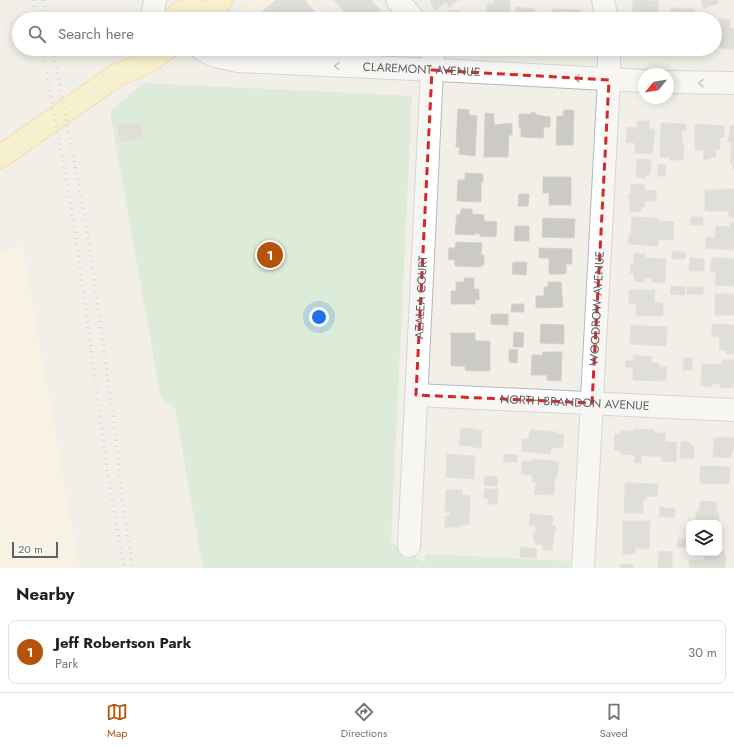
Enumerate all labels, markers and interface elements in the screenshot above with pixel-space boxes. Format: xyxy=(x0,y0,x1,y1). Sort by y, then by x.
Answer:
search box xyxy=(12,12,722,56)
icon: search xyxy=(26,23,48,45)
text: Search here xyxy=(58,23,134,45)
street label: CLAREMONT AVENUE xyxy=(362,58,481,81)
one-way arrow xyxy=(334,61,340,70)
north arrow xyxy=(638,68,674,104)
one-way arrow xyxy=(574,73,580,82)
one-way arrow xyxy=(698,79,704,87)
pin: 1 xyxy=(257,240,283,270)
street label: WOODROW AVENUE xyxy=(585,251,609,366)
street label: AZALEA COURT xyxy=(410,255,432,339)
your location xyxy=(309,307,329,327)
street label: NORTH BRANDON AVENUE xyxy=(500,390,650,415)
map controls xyxy=(686,520,722,556)
button: layers xyxy=(686,520,722,556)
scale bar xyxy=(12,540,58,559)
text: 20 m xyxy=(18,541,43,557)
text: Nearby xyxy=(16,582,74,606)
text: Jeff Robertson Park xyxy=(55,632,191,654)
text: 1 xyxy=(27,643,33,662)
text: 30 m xyxy=(688,643,717,662)
text: Park xyxy=(55,654,78,673)
tab: Map xyxy=(106,701,128,741)
tab: Directions xyxy=(341,701,387,741)
tab: Saved xyxy=(600,701,628,741)

